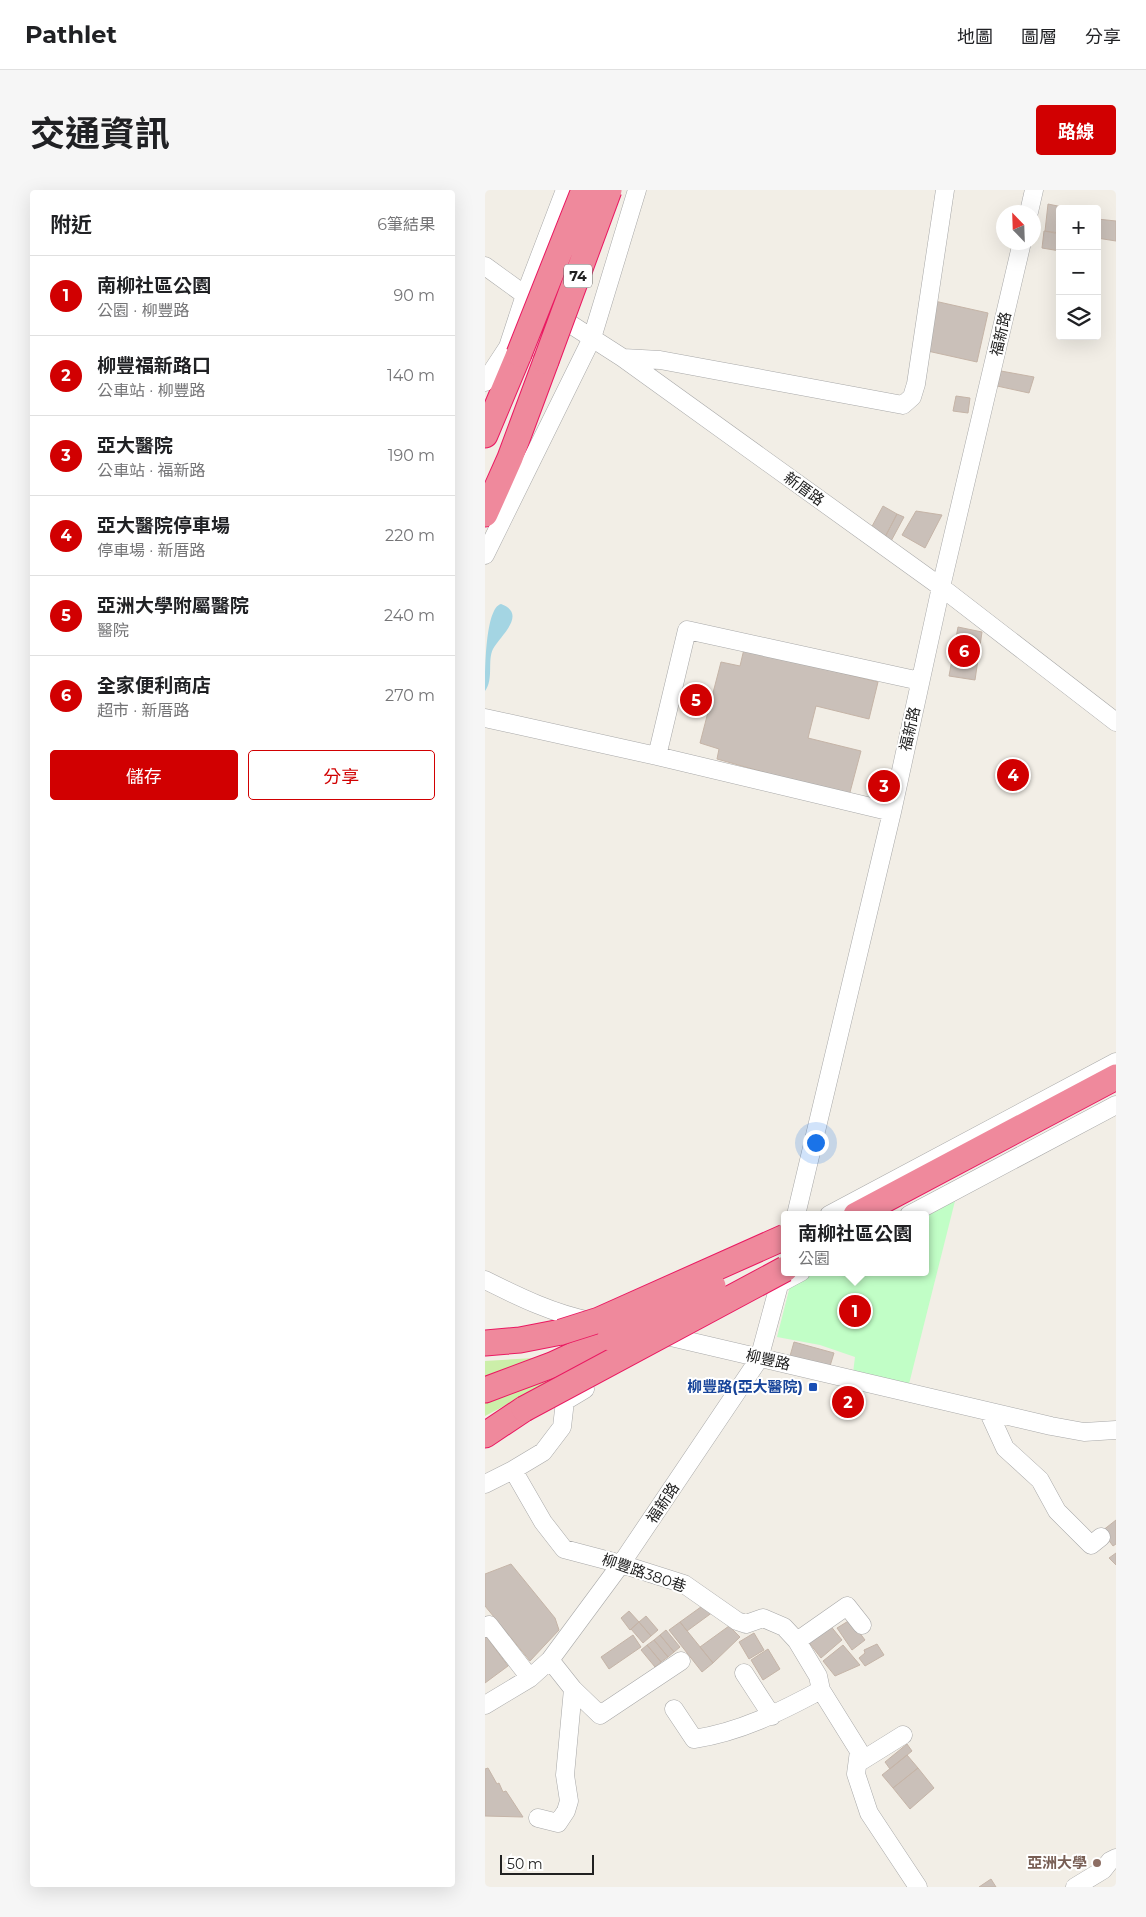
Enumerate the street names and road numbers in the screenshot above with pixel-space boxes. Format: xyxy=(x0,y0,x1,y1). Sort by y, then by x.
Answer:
road number: 74 xyxy=(564,264,592,288)
street label: 福新路 xyxy=(986,310,1015,358)
street label: 新厝路 xyxy=(781,468,828,510)
street label: 福新路 xyxy=(895,705,924,753)
street label: 柳豐路 xyxy=(744,1345,792,1374)
street label: 福新路 xyxy=(642,1479,683,1527)
street label: 柳豐路380巷 xyxy=(599,1549,689,1596)

